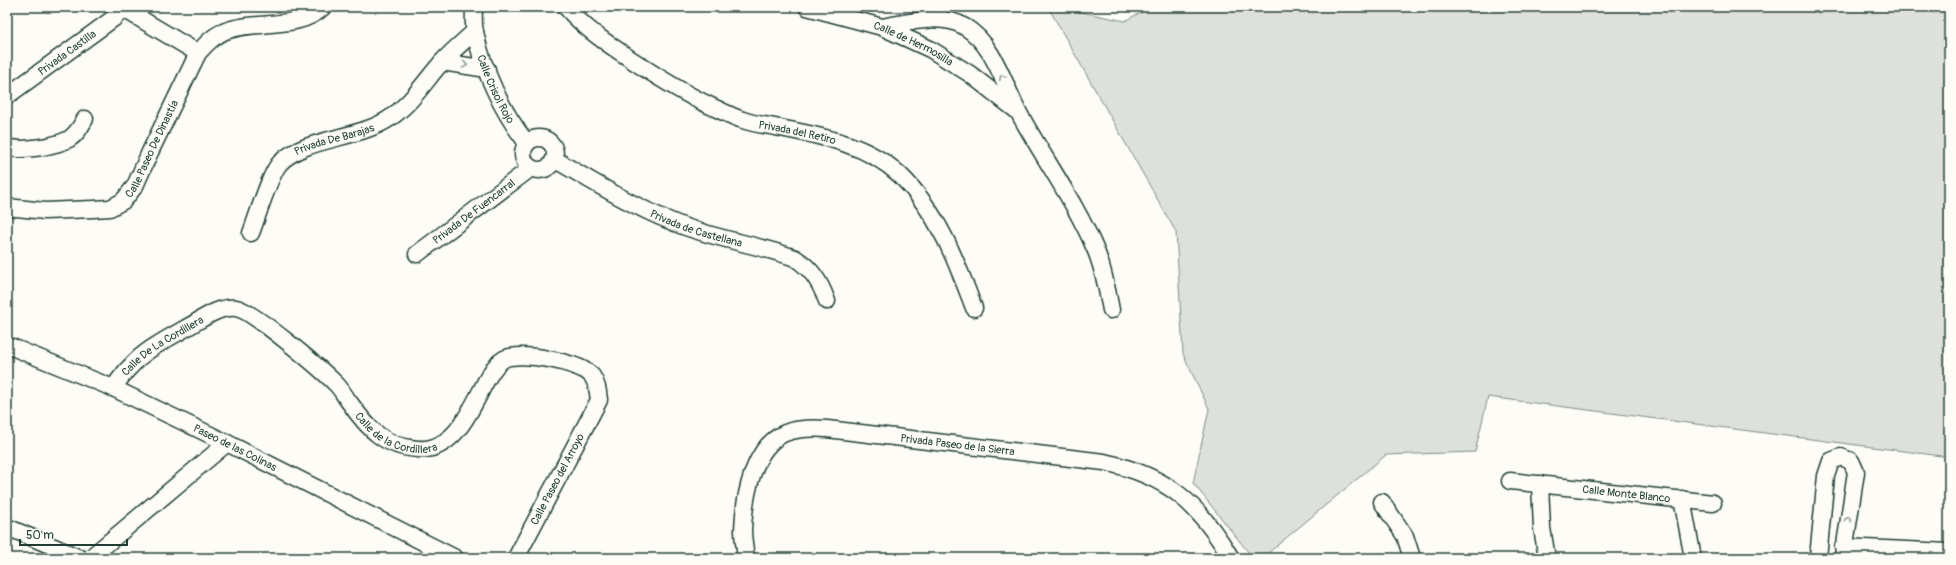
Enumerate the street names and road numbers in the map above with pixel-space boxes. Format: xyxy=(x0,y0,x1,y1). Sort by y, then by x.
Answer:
street label: Calle de Hermosilla xyxy=(872,19,955,69)
street label: Privada Castilla xyxy=(36,27,99,78)
street label: Calle Crisol Rojo xyxy=(474,53,517,126)
street label: Calle Paseo De Dinastía xyxy=(122,98,181,200)
street label: Privada del Retiro xyxy=(758,118,837,147)
street label: Privada De Barajas xyxy=(292,121,376,158)
street label: Privada De Fuencarral xyxy=(430,176,518,247)
street label: Privada de Castellana xyxy=(648,207,744,250)
street label: Calle De La Cordillera xyxy=(119,313,206,379)
street label: Calle de la Cordillera xyxy=(352,410,439,456)
street label: Paseo de las Colinas xyxy=(191,422,279,474)
street label: Calle Paseo del Arroyo xyxy=(528,431,587,527)
street label: Privada Paseo de la Sierra xyxy=(900,432,1015,458)
street label: Calle Monte Blanco xyxy=(1582,483,1671,505)

